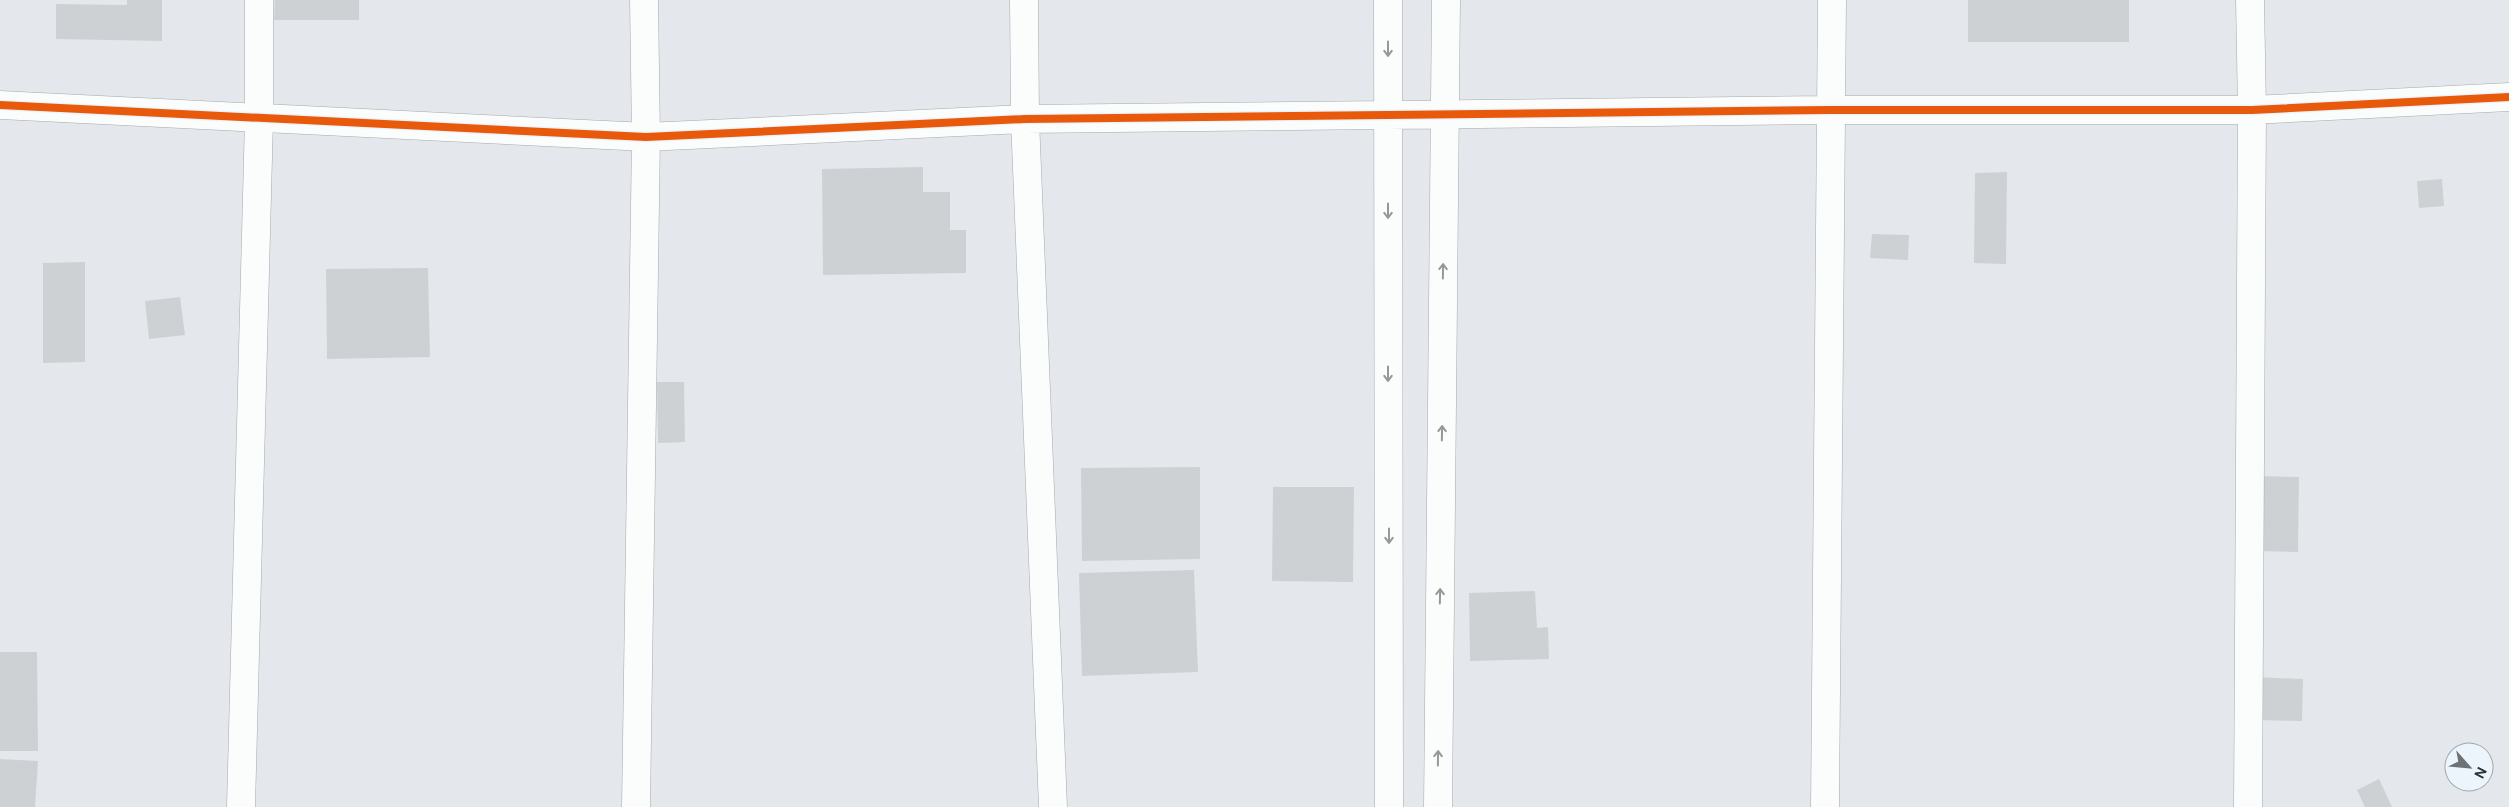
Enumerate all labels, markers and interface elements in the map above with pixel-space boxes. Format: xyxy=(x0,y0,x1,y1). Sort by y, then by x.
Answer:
one-way arrow xyxy=(1383,40,1393,56)
one-way arrow xyxy=(1383,202,1393,219)
one-way arrow xyxy=(1438,263,1448,280)
one-way arrow xyxy=(1383,365,1393,381)
one-way arrow xyxy=(1437,426,1447,442)
one-way arrow xyxy=(1384,528,1394,544)
one-way arrow xyxy=(1435,588,1445,604)
north arrow xyxy=(2444,742,2494,792)
one-way arrow xyxy=(1433,751,1443,767)
text: N xyxy=(2470,764,2491,782)

